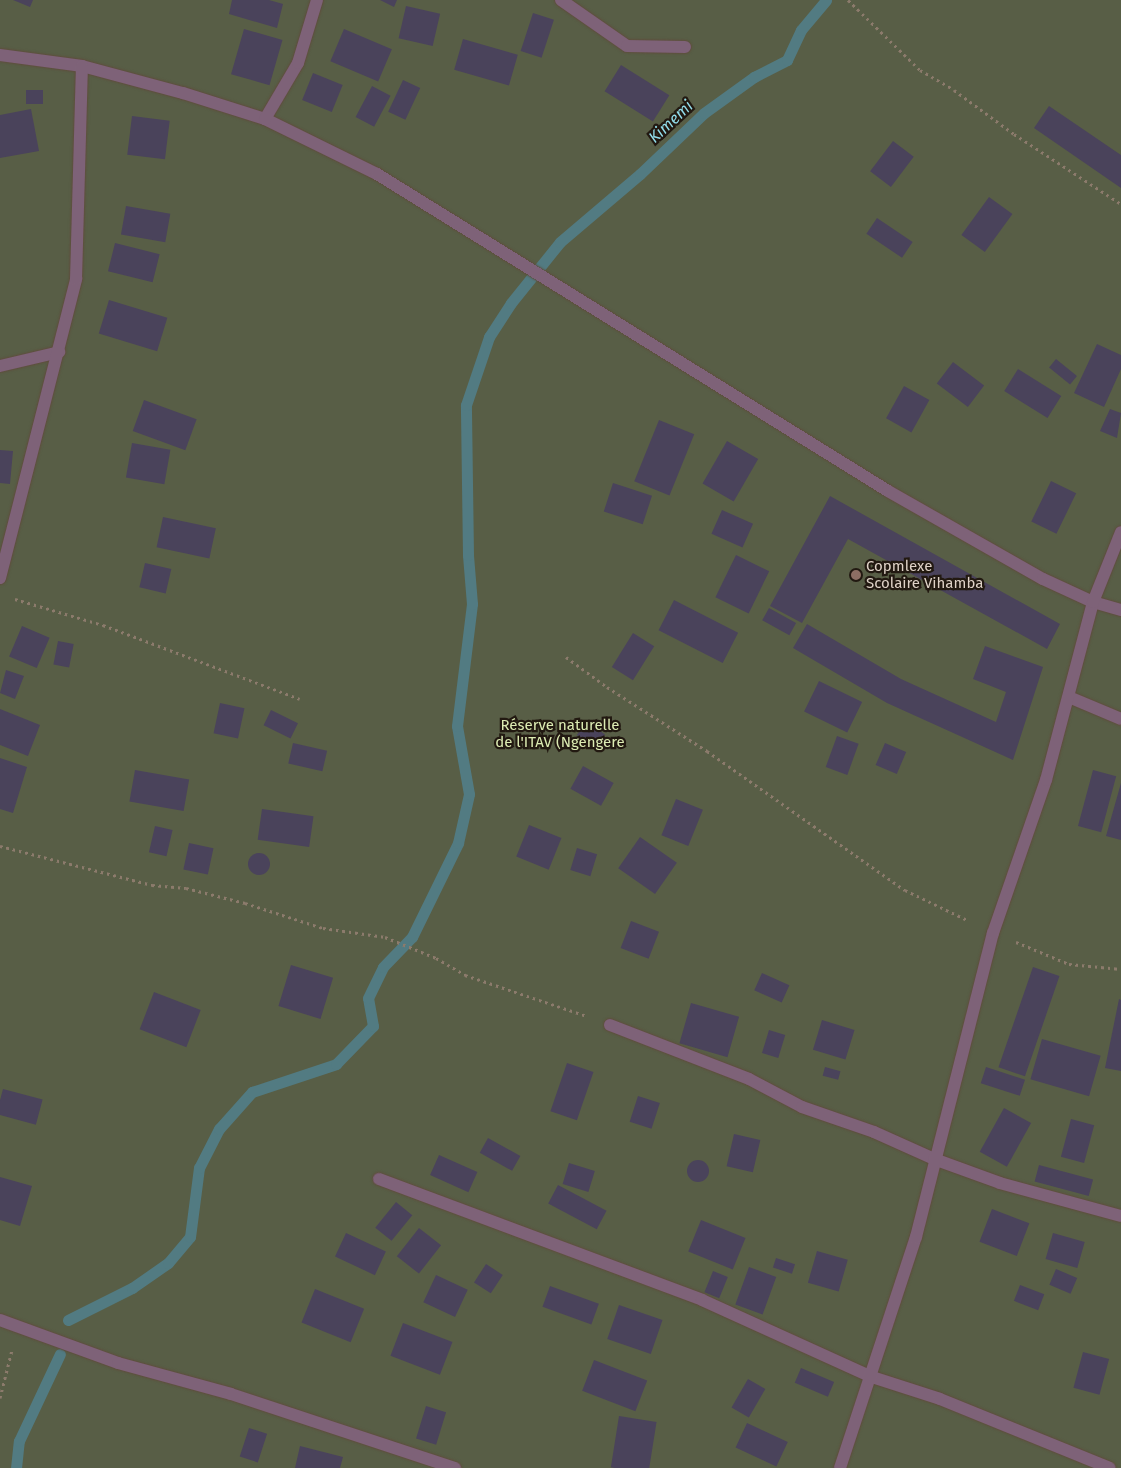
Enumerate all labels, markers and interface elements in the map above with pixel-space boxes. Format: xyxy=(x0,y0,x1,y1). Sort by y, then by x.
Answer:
water label: Kimemi xyxy=(645,97,697,147)
place label: Copmlexe Scolaire Vihamba xyxy=(866,557,983,592)
marker: Copmlexe Scolaire Vihamba xyxy=(850,569,862,581)
park label: Réserve naturelle de l'ITAV (Ngengere xyxy=(495,716,625,751)

